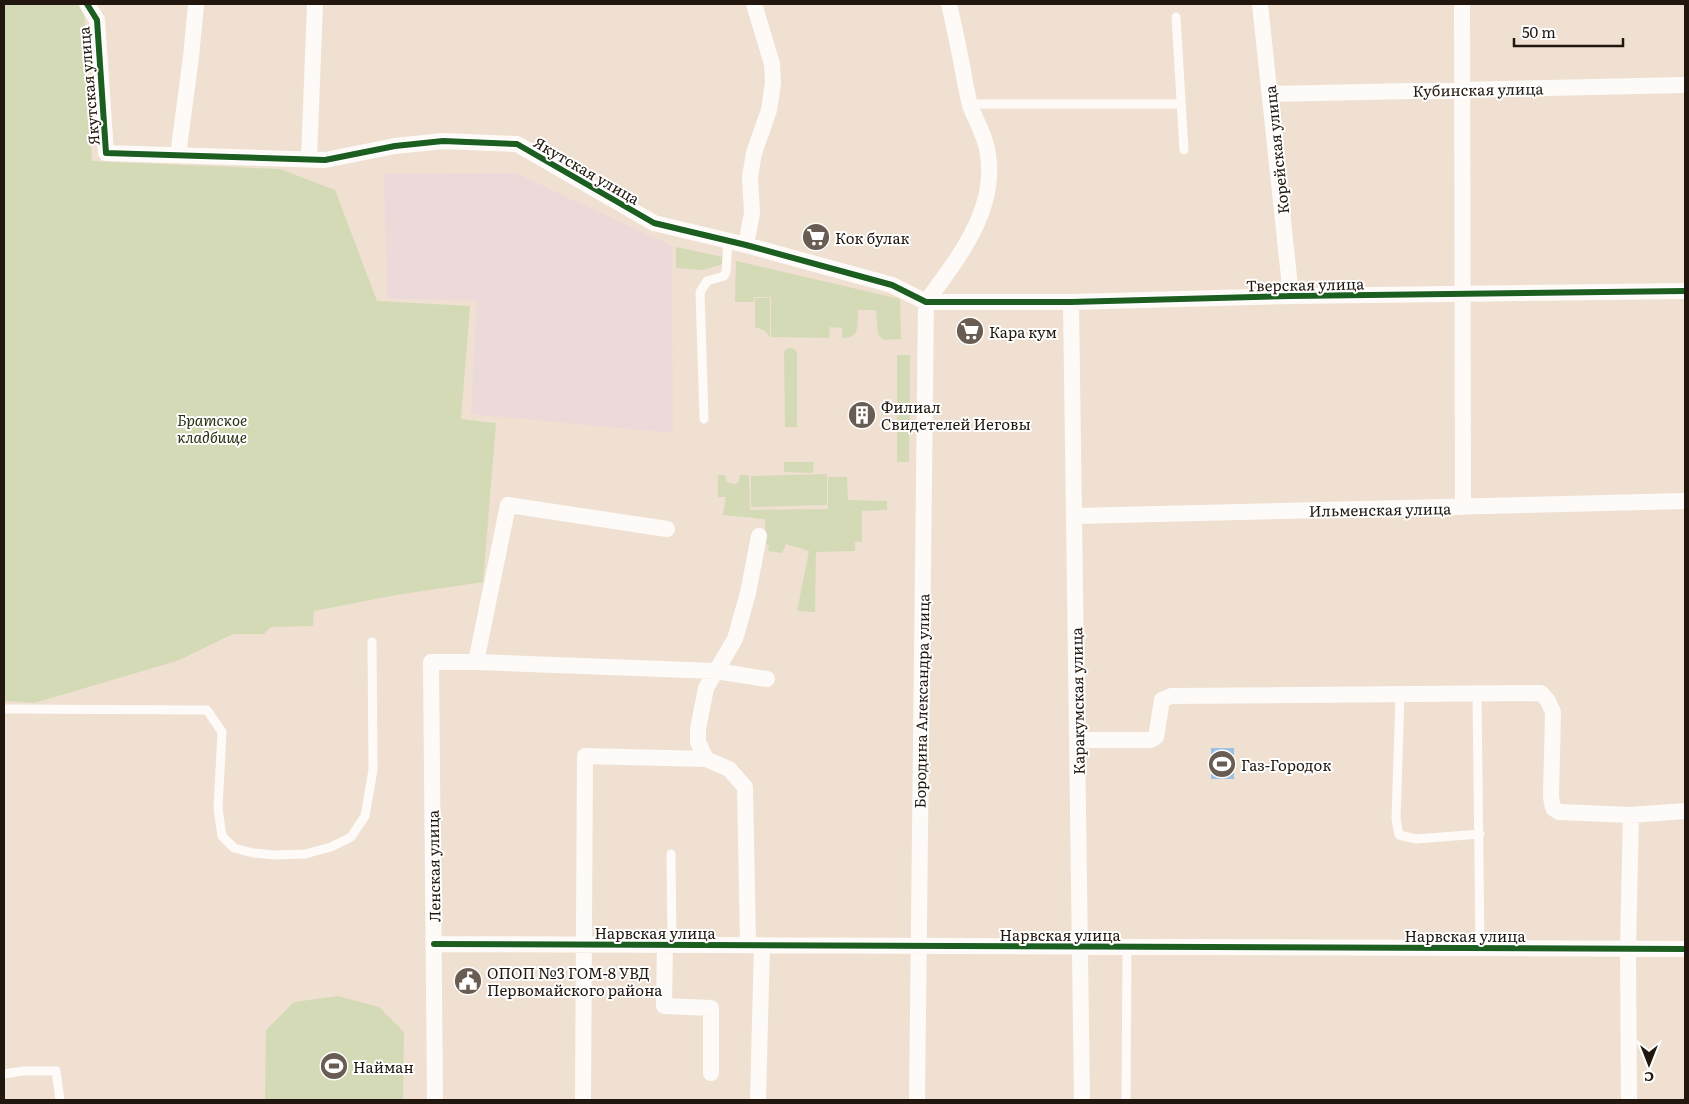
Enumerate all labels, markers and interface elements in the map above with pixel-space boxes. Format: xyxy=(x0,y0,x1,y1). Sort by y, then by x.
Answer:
scale bar xyxy=(1514,15,1623,47)
text: 50 m xyxy=(1522,20,1556,43)
street label: Якутская улица xyxy=(71,25,105,146)
street label: Кубинская улица xyxy=(1412,76,1544,102)
street label: Корейская улица xyxy=(1258,84,1294,215)
street label: Якутская улица xyxy=(530,130,645,210)
supermarket icon: Кок булак xyxy=(801,222,831,252)
place label: Кок булак xyxy=(835,226,910,249)
street label: Тверская улица xyxy=(1246,271,1365,297)
supermarket icon: Кара кум xyxy=(955,316,985,346)
place label: Кара кум xyxy=(989,320,1057,343)
place label: Филиал Свидетелей Иеговы xyxy=(881,395,1031,435)
building icon: Филиал Свидетелей Иеговы xyxy=(847,400,877,430)
park label: Братское кладбище xyxy=(177,408,247,448)
street label: Ильменская улица xyxy=(1309,496,1452,522)
street label: Бородина Александра улица xyxy=(908,592,934,809)
street label: Каракумская улица xyxy=(1064,626,1090,775)
sports icon: Газ-Городок xyxy=(1207,749,1237,779)
place label: Газ-Городок xyxy=(1241,753,1331,776)
street label: Ленская улица xyxy=(421,809,445,922)
street label: Нарвская улица xyxy=(594,921,716,944)
street label: Нарвская улица xyxy=(999,923,1121,946)
street label: Нарвская улица xyxy=(1404,924,1526,947)
place label: ОПОП №3 ГОМ-8 УВД Первомайского района xyxy=(487,961,663,1001)
public building icon: ОПОП №3 ГОМ-8 УВД Первомайского района xyxy=(453,966,483,996)
north arrow xyxy=(1624,1039,1674,1089)
sports icon: Найман xyxy=(319,1051,349,1081)
place label: Найман xyxy=(353,1055,414,1078)
text: С xyxy=(1644,1068,1654,1088)

